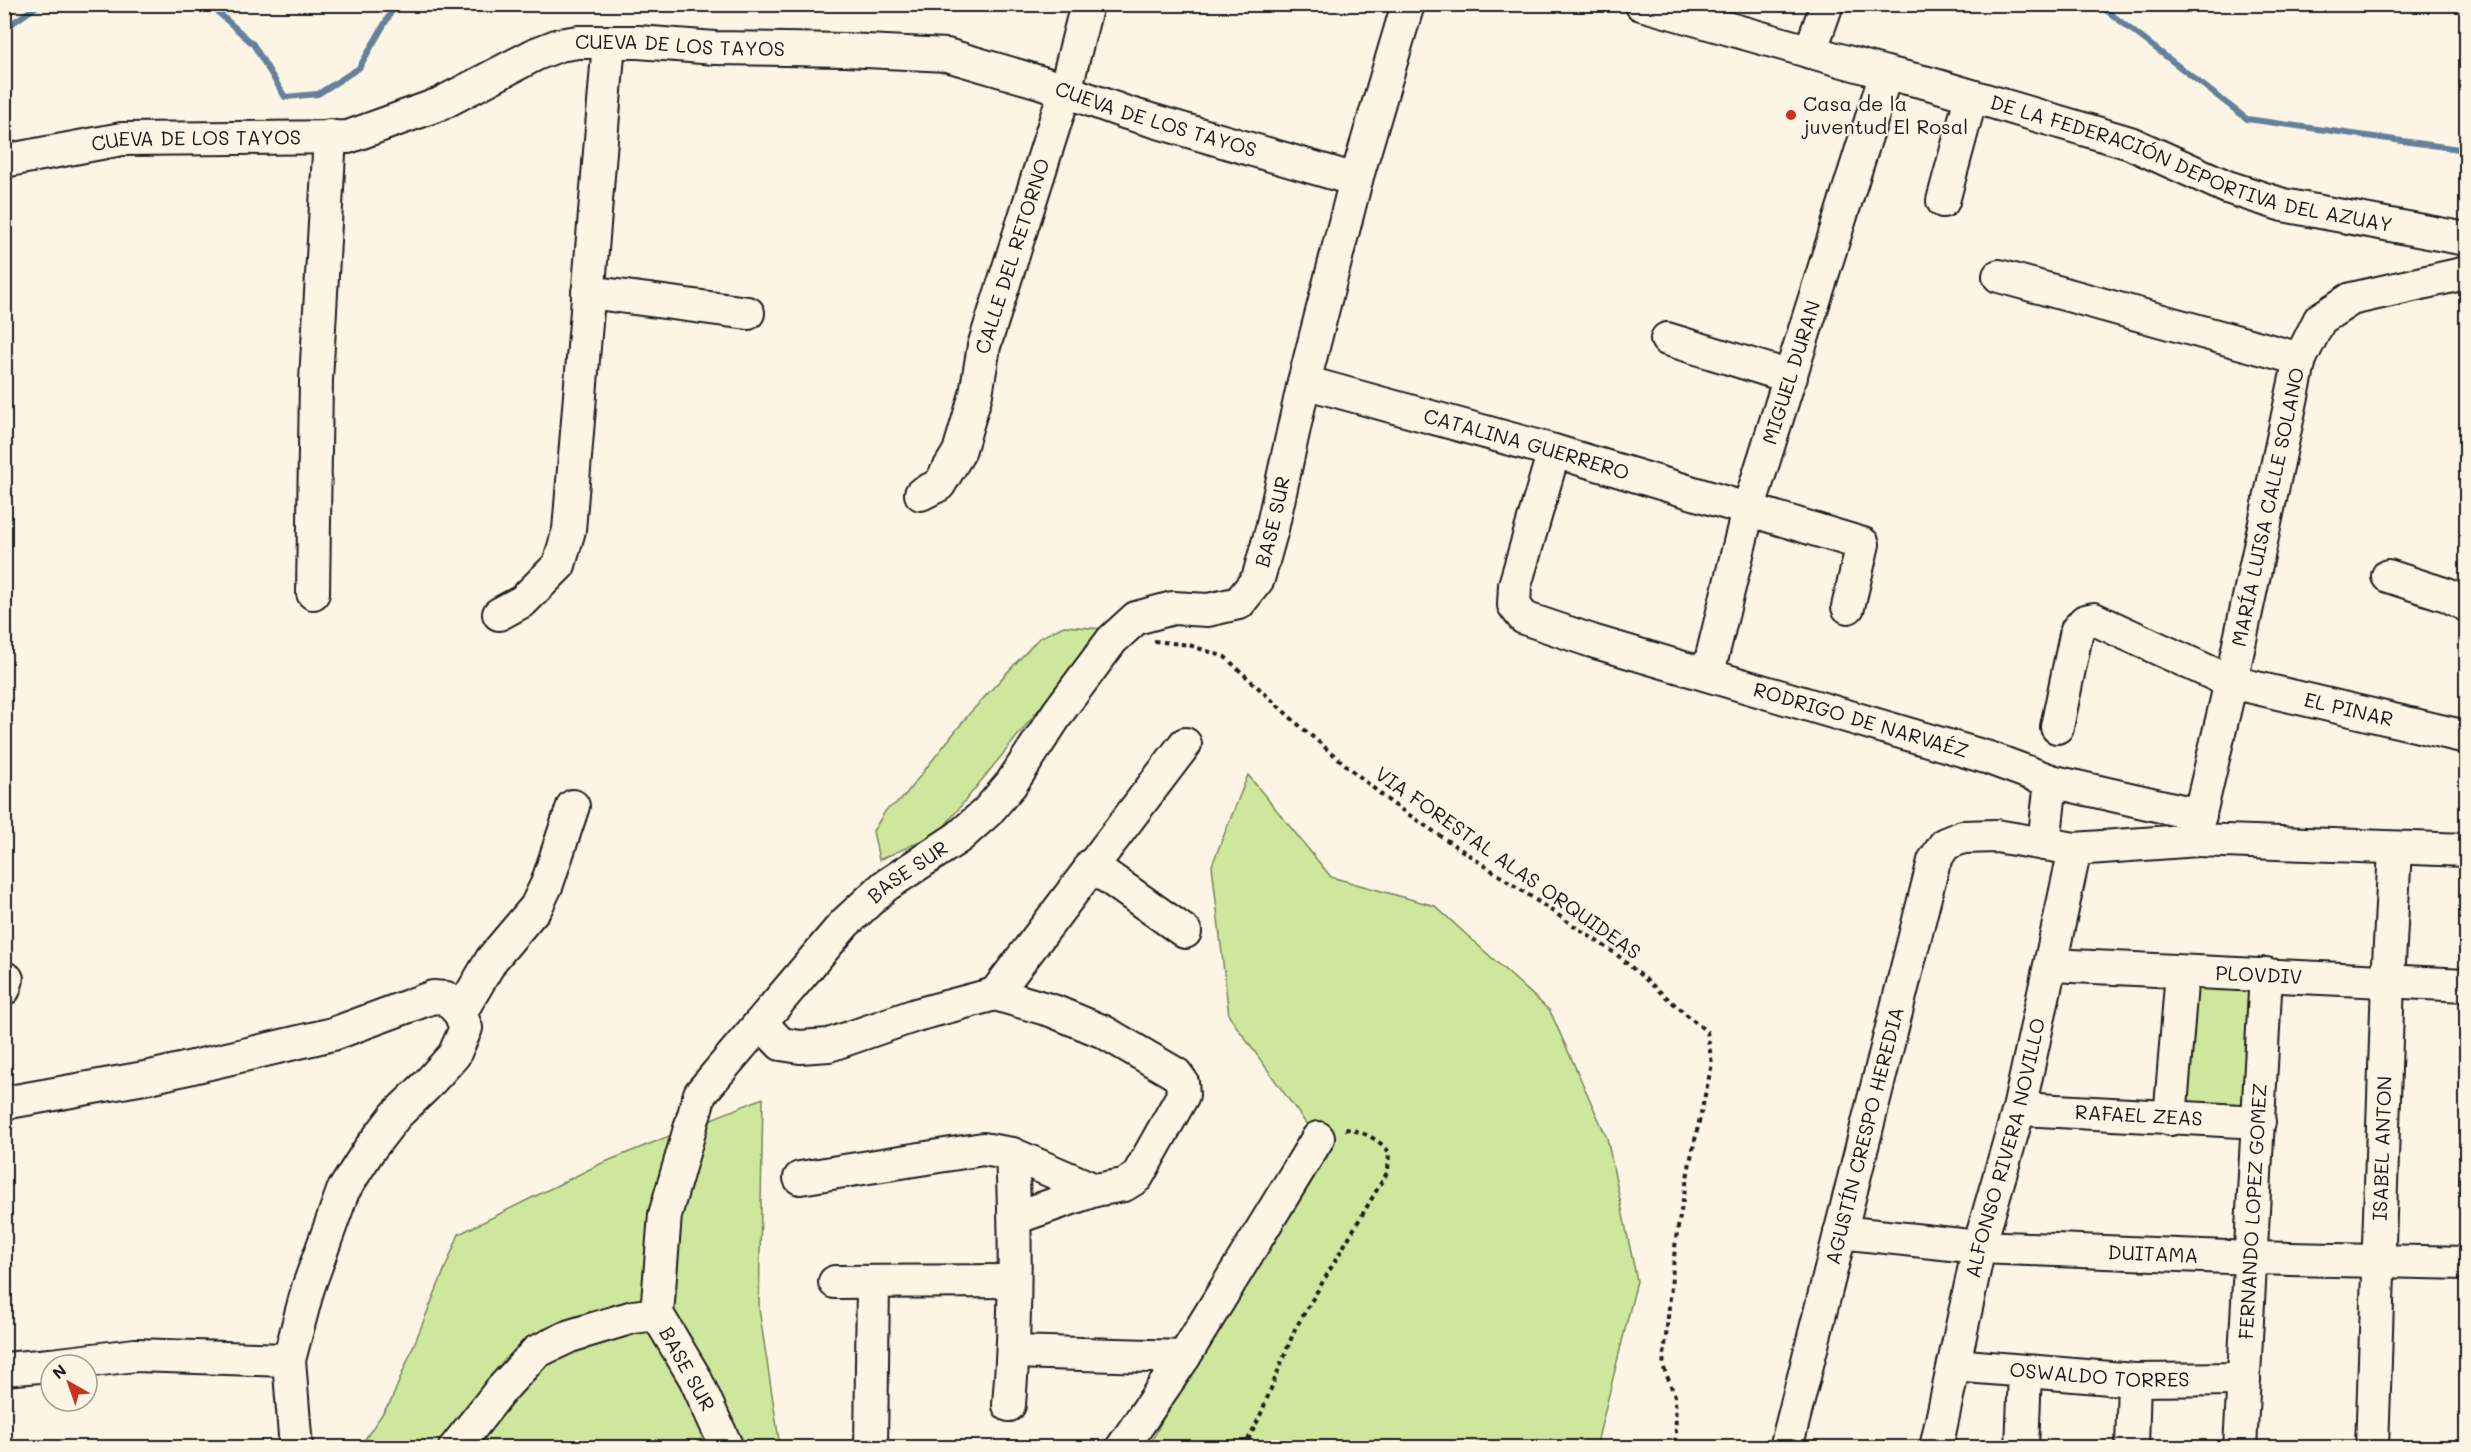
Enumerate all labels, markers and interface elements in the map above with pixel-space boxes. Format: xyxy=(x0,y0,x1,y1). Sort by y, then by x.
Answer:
street label: CUEVA DE LOS TAYOS xyxy=(575,28,785,61)
street label: CUEVA DE LOS TAYOS xyxy=(1052,74,1260,162)
street label: DE LA FEDERACIÓN DEPORTIVA DEL AZUAY xyxy=(1987,88,2395,237)
place label: Casa de la juventud El Rosal xyxy=(1801,90,1968,139)
marker: Casa de la juventud El Rosal xyxy=(1784,108,1798,122)
street label: CUEVA DE LOS TAYOS xyxy=(89,123,301,156)
street label: CALLE DEL RETORNO xyxy=(969,155,1055,356)
street label: MIGUEL DURAN xyxy=(1756,297,1825,448)
street label: MARÍA LUISA CALLE SOLANO xyxy=(2225,365,2309,649)
street label: CATALINA GUERRERO xyxy=(1421,402,1633,485)
street label: BASE SUR xyxy=(1248,474,1295,570)
street label: RODRIGO DE NARVAÉZ xyxy=(1751,675,1972,763)
street label: EL PINAR xyxy=(2302,686,2396,732)
street label: VIA FORESTAL ALAS ORQUIDEAS xyxy=(1371,760,1647,964)
street label: BASE SUR xyxy=(861,834,953,908)
street label: PLOVDIV xyxy=(2215,959,2303,989)
street label: AGUSTÍN CRESPO HEREDIA xyxy=(1819,1004,1909,1267)
street label: ALFONSO RIVERA NOVILLO xyxy=(1959,1015,2050,1280)
street label: ISABEL ANTON xyxy=(2366,1075,2397,1221)
street label: FERNANDO LOPEZ GOMEZ xyxy=(2232,1083,2272,1340)
street label: RAFAEL ZEAS xyxy=(2074,1098,2203,1131)
street label: DUITAMA xyxy=(2107,1238,2199,1268)
street label: BASE SUR xyxy=(654,1322,722,1415)
north arrow xyxy=(39,1353,99,1413)
street label: OSWALDO TORRES xyxy=(2009,1356,2190,1393)
text: N xyxy=(48,1359,70,1383)

